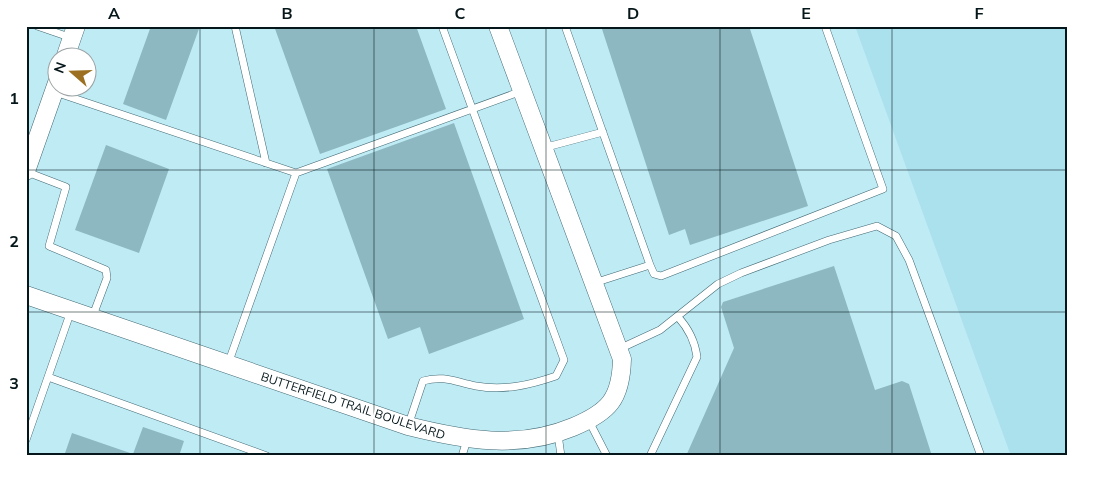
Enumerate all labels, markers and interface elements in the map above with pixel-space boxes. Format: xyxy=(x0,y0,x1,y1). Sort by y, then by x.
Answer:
text: A xyxy=(108,3,120,23)
text: B xyxy=(281,3,293,23)
text: C xyxy=(455,3,466,23)
text: D xyxy=(627,3,639,23)
text: E xyxy=(801,3,811,23)
text: F xyxy=(974,3,984,23)
north arrow xyxy=(48,48,98,98)
text: N xyxy=(50,60,70,76)
text: 1 xyxy=(9,88,19,108)
text: 2 xyxy=(9,231,19,251)
street label: BUTTERFIELD TRAIL BOULEVARD xyxy=(259,369,447,442)
text: 3 xyxy=(9,373,19,393)

